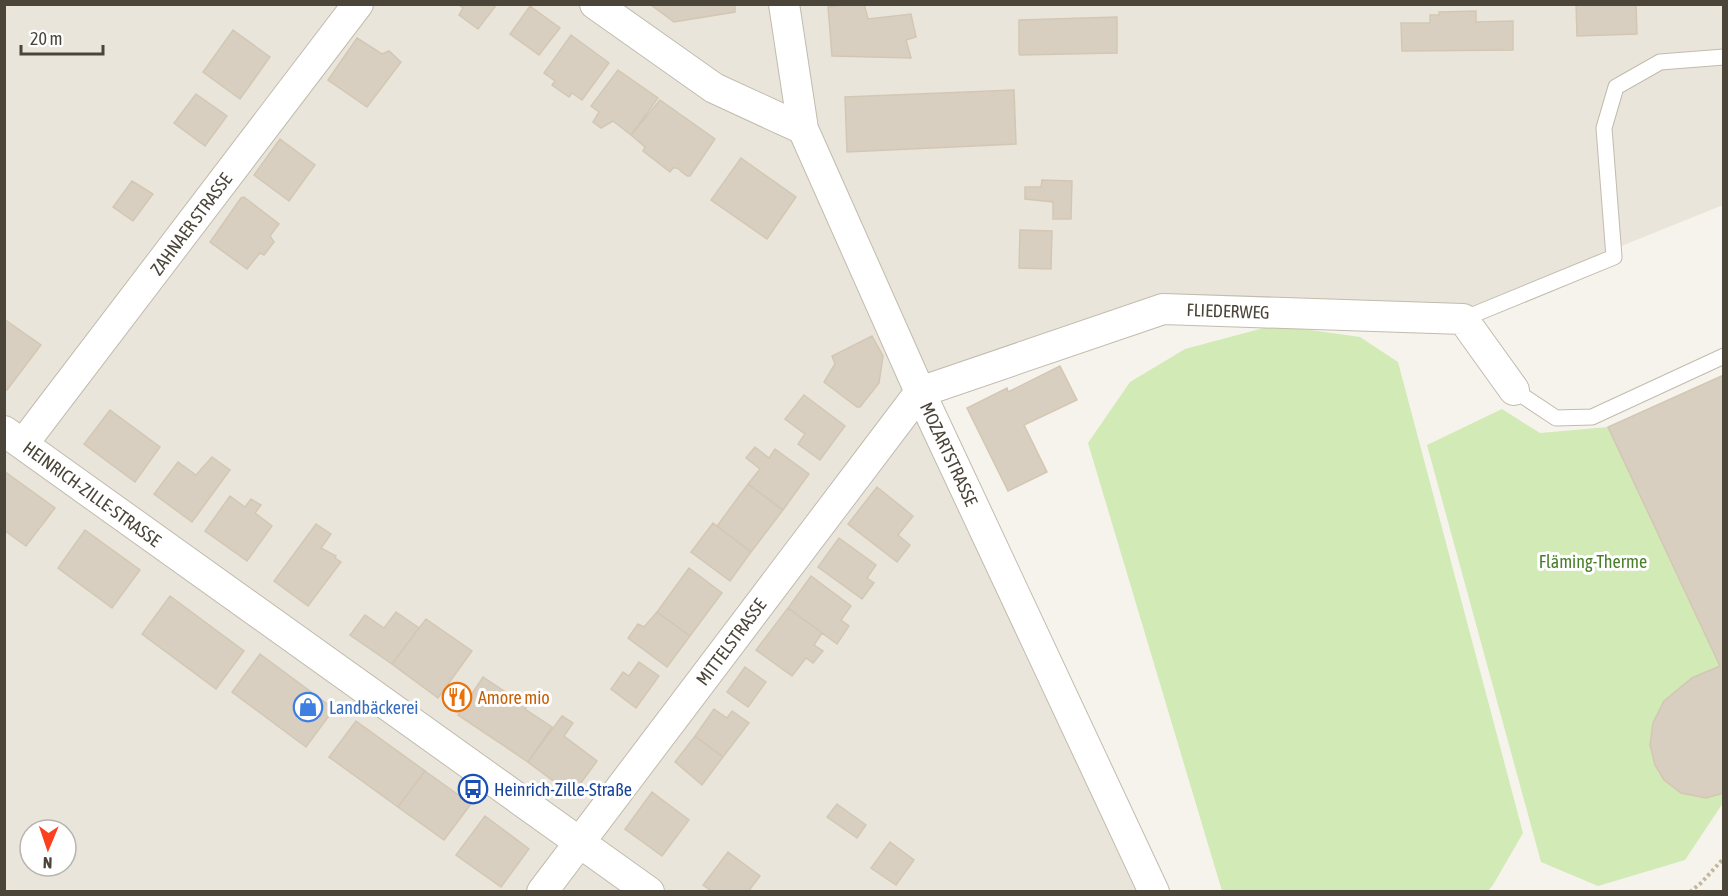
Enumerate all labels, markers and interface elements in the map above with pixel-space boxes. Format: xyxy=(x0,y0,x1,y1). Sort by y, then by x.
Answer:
scale bar xyxy=(21,18,104,56)
text: 20 m xyxy=(30,28,62,49)
street label: ZAHNAER STRASSE xyxy=(146,169,236,279)
street label: FLIEDERWEG xyxy=(1186,299,1270,323)
street label: MOZARTSTRASSE xyxy=(916,399,982,510)
street label: HEINRICH-ZILLE-STRASSE xyxy=(19,437,165,551)
park label: Fläming-Therme xyxy=(1539,551,1647,572)
street label: MITTELSTRASSE xyxy=(692,594,771,690)
restaurant icon: Amore mio xyxy=(441,681,473,713)
place label: Amore mio xyxy=(478,687,550,708)
shop icon: Landbäckerei xyxy=(292,691,324,723)
place label: Landbäckerei xyxy=(329,697,419,718)
bus stop icon: Heinrich-Zille-Straße xyxy=(457,773,489,805)
place label: Heinrich-Zille-Straße xyxy=(494,779,632,800)
north arrow xyxy=(18,818,78,878)
text: N xyxy=(42,854,53,872)

